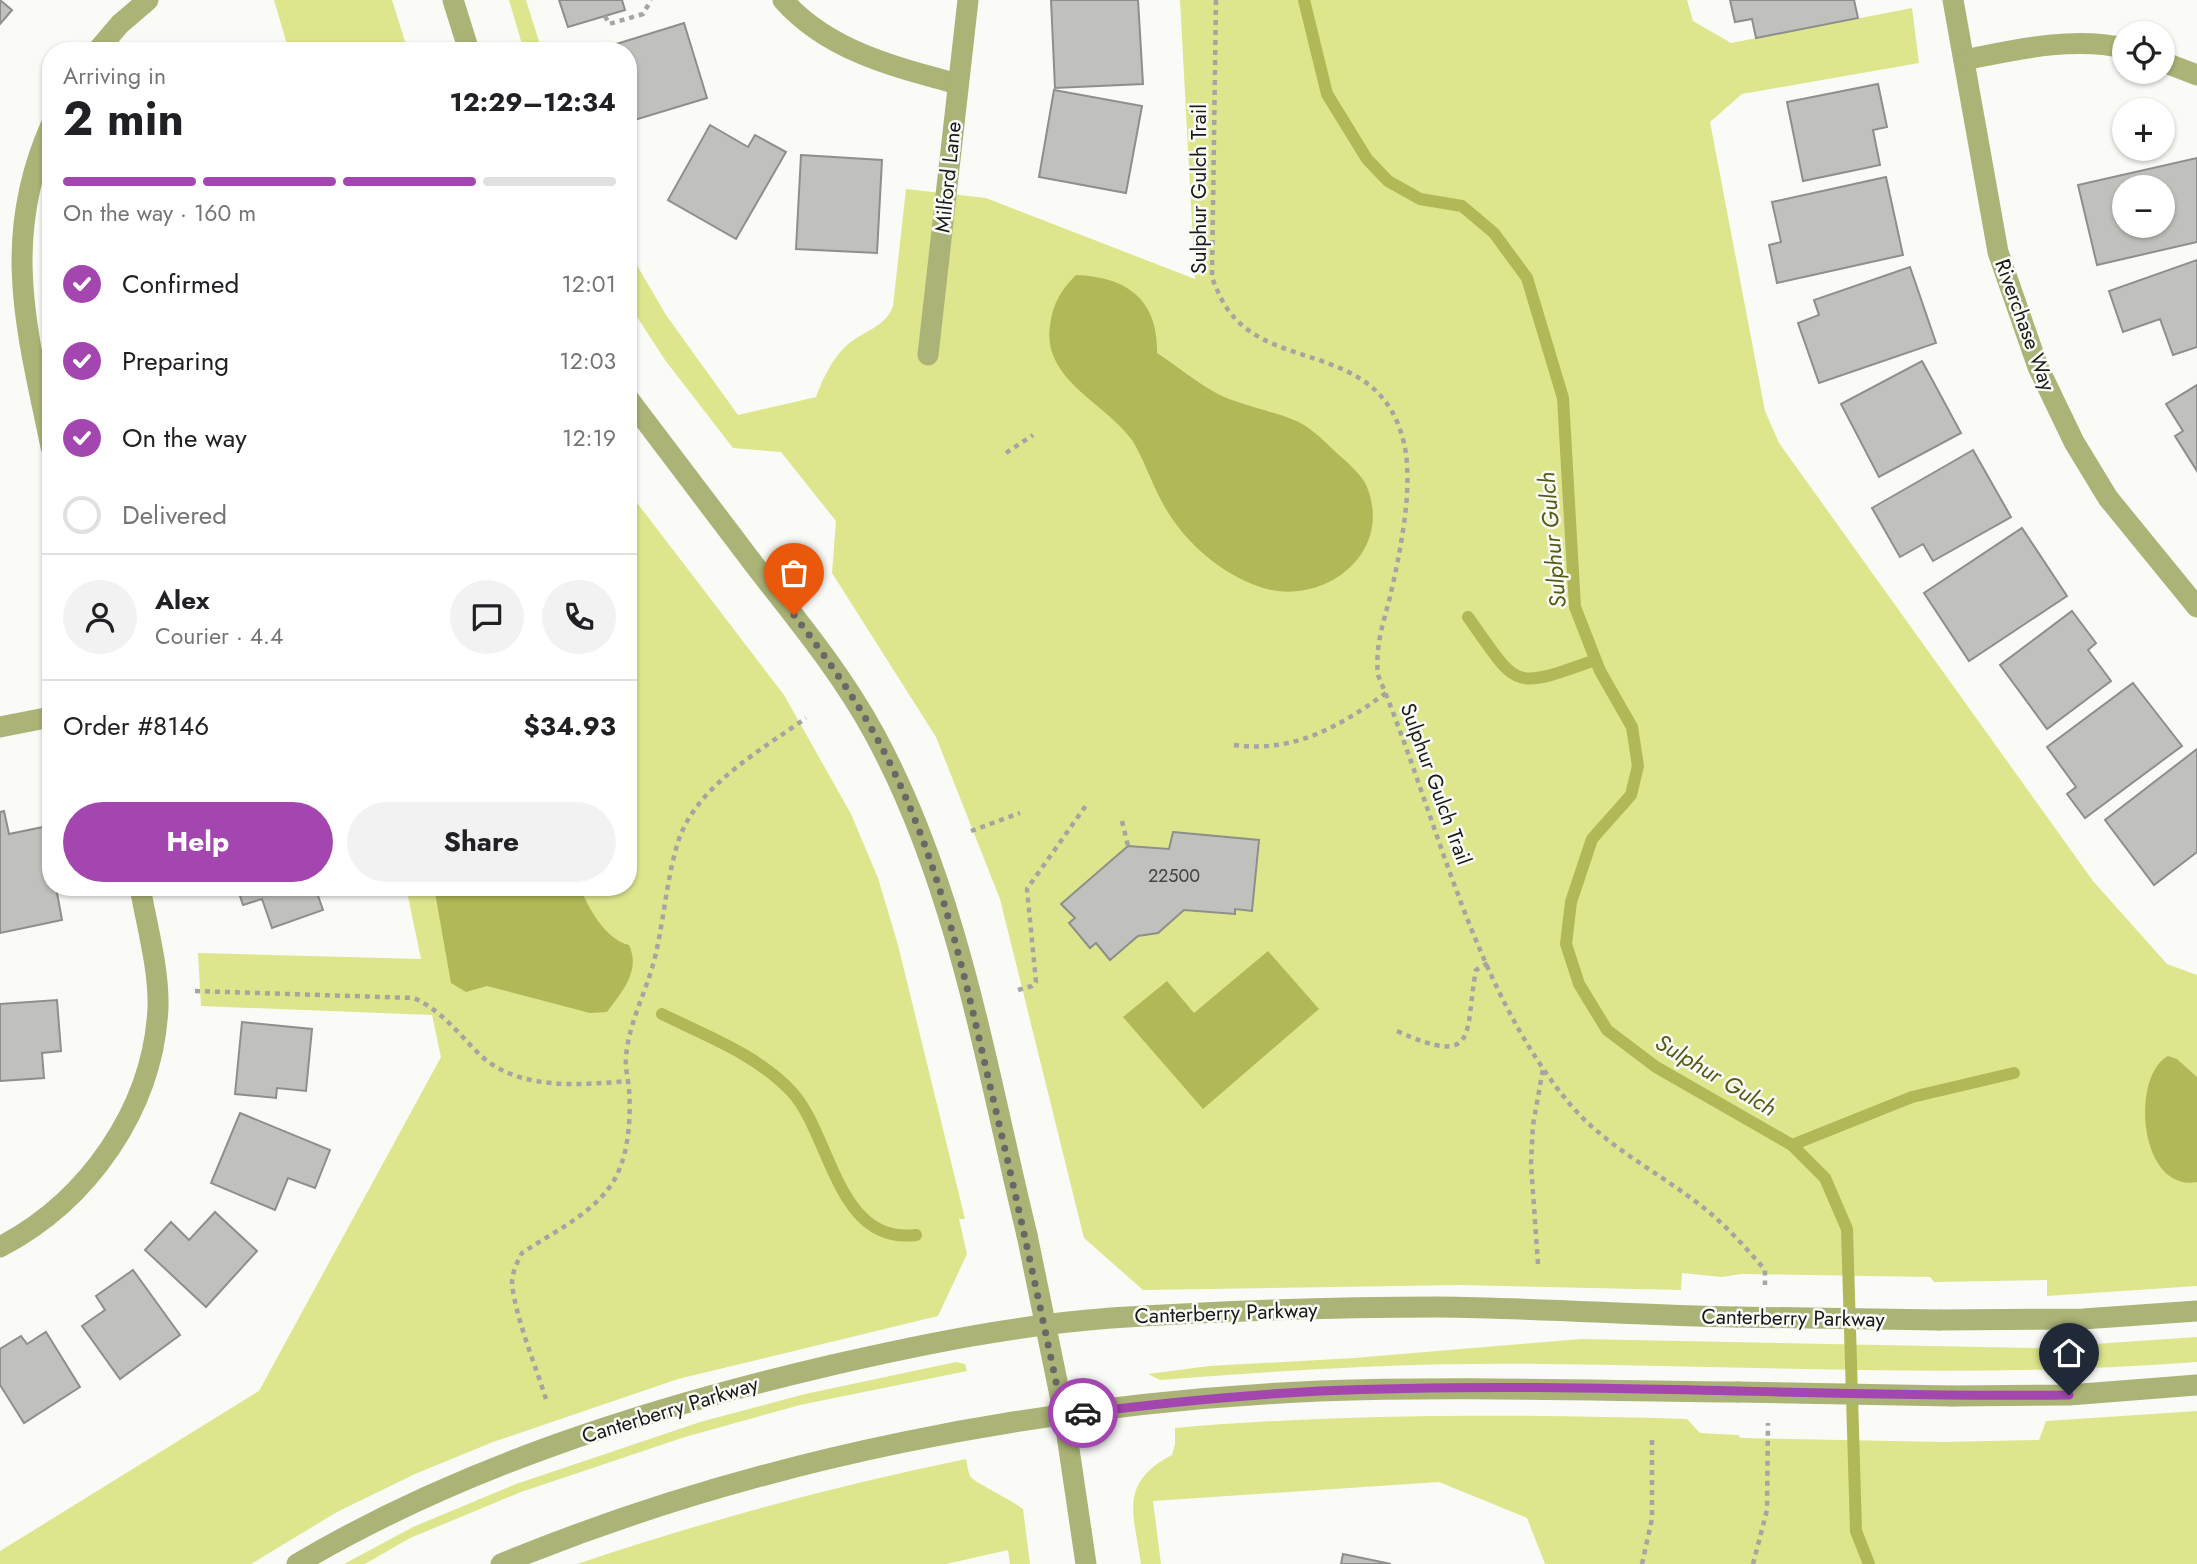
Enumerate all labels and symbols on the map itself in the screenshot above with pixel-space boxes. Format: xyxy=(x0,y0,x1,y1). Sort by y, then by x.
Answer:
street label: Sulphur Gulch Trail xyxy=(1184,104,1214,274)
street label: Milford Lane xyxy=(927,120,969,234)
street label: Riverchase Way xyxy=(1987,255,2063,396)
water label: Sulphur Gulch xyxy=(1529,471,1575,609)
pin xyxy=(764,543,824,615)
street label: Sulphur Gulch Trail xyxy=(1393,699,1479,869)
house number: 22500 xyxy=(1148,863,1200,889)
water label: Sulphur Gulch xyxy=(1649,1025,1783,1125)
street label: Canterberry Parkway xyxy=(1134,1295,1319,1331)
street label: Canterberry Parkway xyxy=(1701,1301,1886,1335)
pin xyxy=(2039,1323,2099,1395)
street label: Canterberry Parkway xyxy=(578,1369,763,1451)
courier xyxy=(1048,1378,1118,1448)

